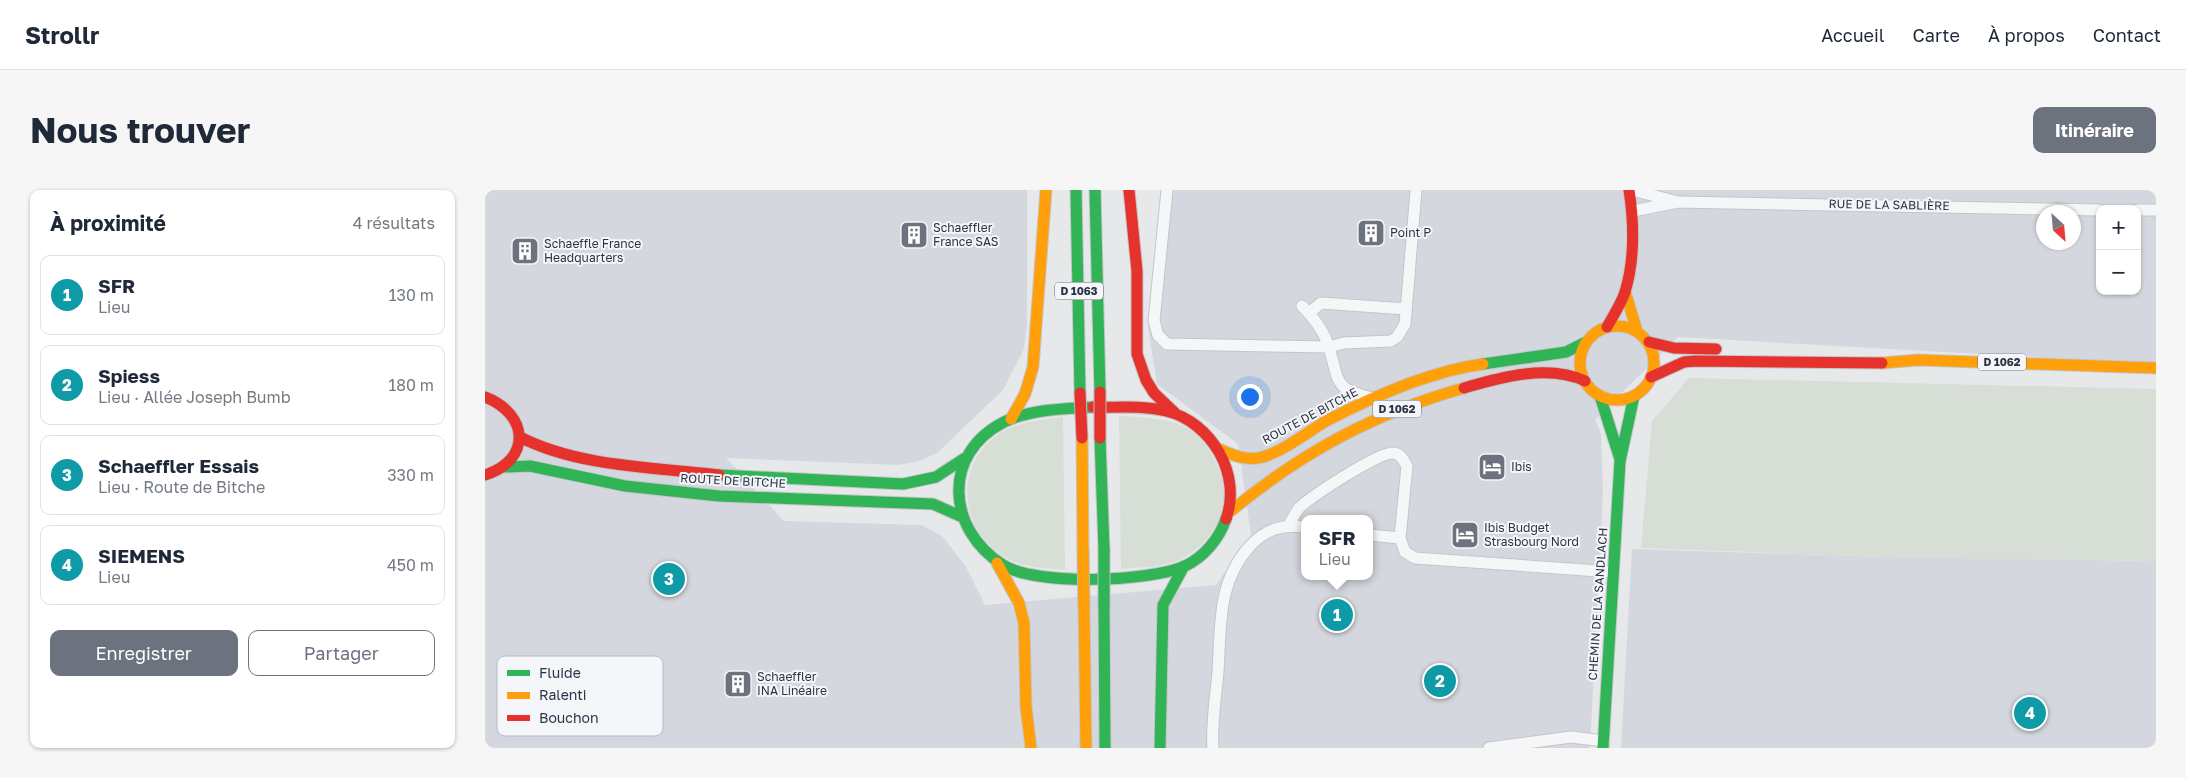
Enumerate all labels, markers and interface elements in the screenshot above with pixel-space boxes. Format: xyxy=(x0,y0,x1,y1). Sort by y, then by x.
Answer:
text: Strollr xyxy=(25,20,99,49)
text: Accueil xyxy=(1821,24,1885,46)
text: Carte xyxy=(1913,24,1960,46)
text: À propos xyxy=(1988,24,2065,46)
text: Contact xyxy=(2093,24,2161,46)
button: Itinéraire xyxy=(2033,107,2156,153)
text: Nous trouver xyxy=(30,109,250,151)
street label: RUE DE LA SABLIÈRE xyxy=(1828,196,1950,213)
north arrow xyxy=(2036,205,2081,250)
map controls xyxy=(2096,205,2141,295)
button: + xyxy=(2096,205,2141,250)
text: À proximité xyxy=(50,210,166,236)
text: 4 résultats xyxy=(353,213,435,233)
building icon: Point P xyxy=(1356,218,1386,248)
building icon: Schaeffler France SAS xyxy=(899,220,929,250)
place label: Schaeffler France SAS xyxy=(933,220,999,249)
place label: Point P xyxy=(1390,225,1431,240)
building icon: Schaeffle France Headquarters xyxy=(510,236,540,266)
place label: Schaeffle France Headquarters xyxy=(544,236,641,265)
button: − xyxy=(2096,250,2141,295)
text: SFR xyxy=(98,274,135,297)
road number: D 1063 xyxy=(1055,282,1103,300)
text: 1 xyxy=(63,285,71,305)
text: 130 m xyxy=(389,285,434,305)
text: Lieu xyxy=(98,297,130,317)
road number: D 1062 xyxy=(1978,353,2026,370)
text: Spiess xyxy=(98,364,160,387)
text: 2 xyxy=(62,375,72,395)
text: 180 m xyxy=(388,375,434,395)
your location xyxy=(1237,384,1263,410)
street label: ROUTE DE BITCHE xyxy=(1259,384,1360,447)
text: Lieu · Allée Joseph Bumb xyxy=(98,387,291,407)
road number: D 1062 xyxy=(1373,400,1421,418)
hotel icon: Ibis xyxy=(1477,452,1507,482)
text: Schaeffler Essais xyxy=(98,454,259,477)
place label: Ibis xyxy=(1511,459,1532,474)
text: 3 xyxy=(62,465,72,485)
text: 330 m xyxy=(387,465,434,485)
street label: ROUTE DE BITCHE xyxy=(680,470,786,491)
text: Lieu · Route de Bitche xyxy=(98,477,265,497)
popup xyxy=(1301,515,1373,580)
hotel icon: Ibis Budget Strasbourg Nord xyxy=(1450,520,1480,550)
place label: Ibis Budget Strasbourg Nord xyxy=(1484,520,1579,549)
text: SFR xyxy=(1318,526,1356,549)
street label: CHEMIN DE LA SANDLACH xyxy=(1585,527,1610,681)
text: SIEMENS xyxy=(98,544,185,567)
text: Lieu xyxy=(1318,549,1351,569)
text: 4 xyxy=(62,555,72,575)
text: 450 m xyxy=(387,555,434,575)
pin: 3 xyxy=(653,560,685,598)
text: Lieu xyxy=(98,567,130,587)
pin: 1 xyxy=(1321,596,1353,634)
button: Enregistrer xyxy=(50,630,238,676)
button: Partager xyxy=(248,630,435,676)
legend xyxy=(497,656,663,736)
pin: 2 xyxy=(1424,662,1456,700)
text: Fluide xyxy=(539,664,581,681)
building icon: Schaeffler INA Linéaire xyxy=(723,669,753,699)
place label: Schaeffler INA Linéaire xyxy=(757,669,827,698)
text: Ralenti xyxy=(539,686,587,703)
pin: 4 xyxy=(2014,694,2046,732)
text: Bouchon xyxy=(539,709,599,726)

